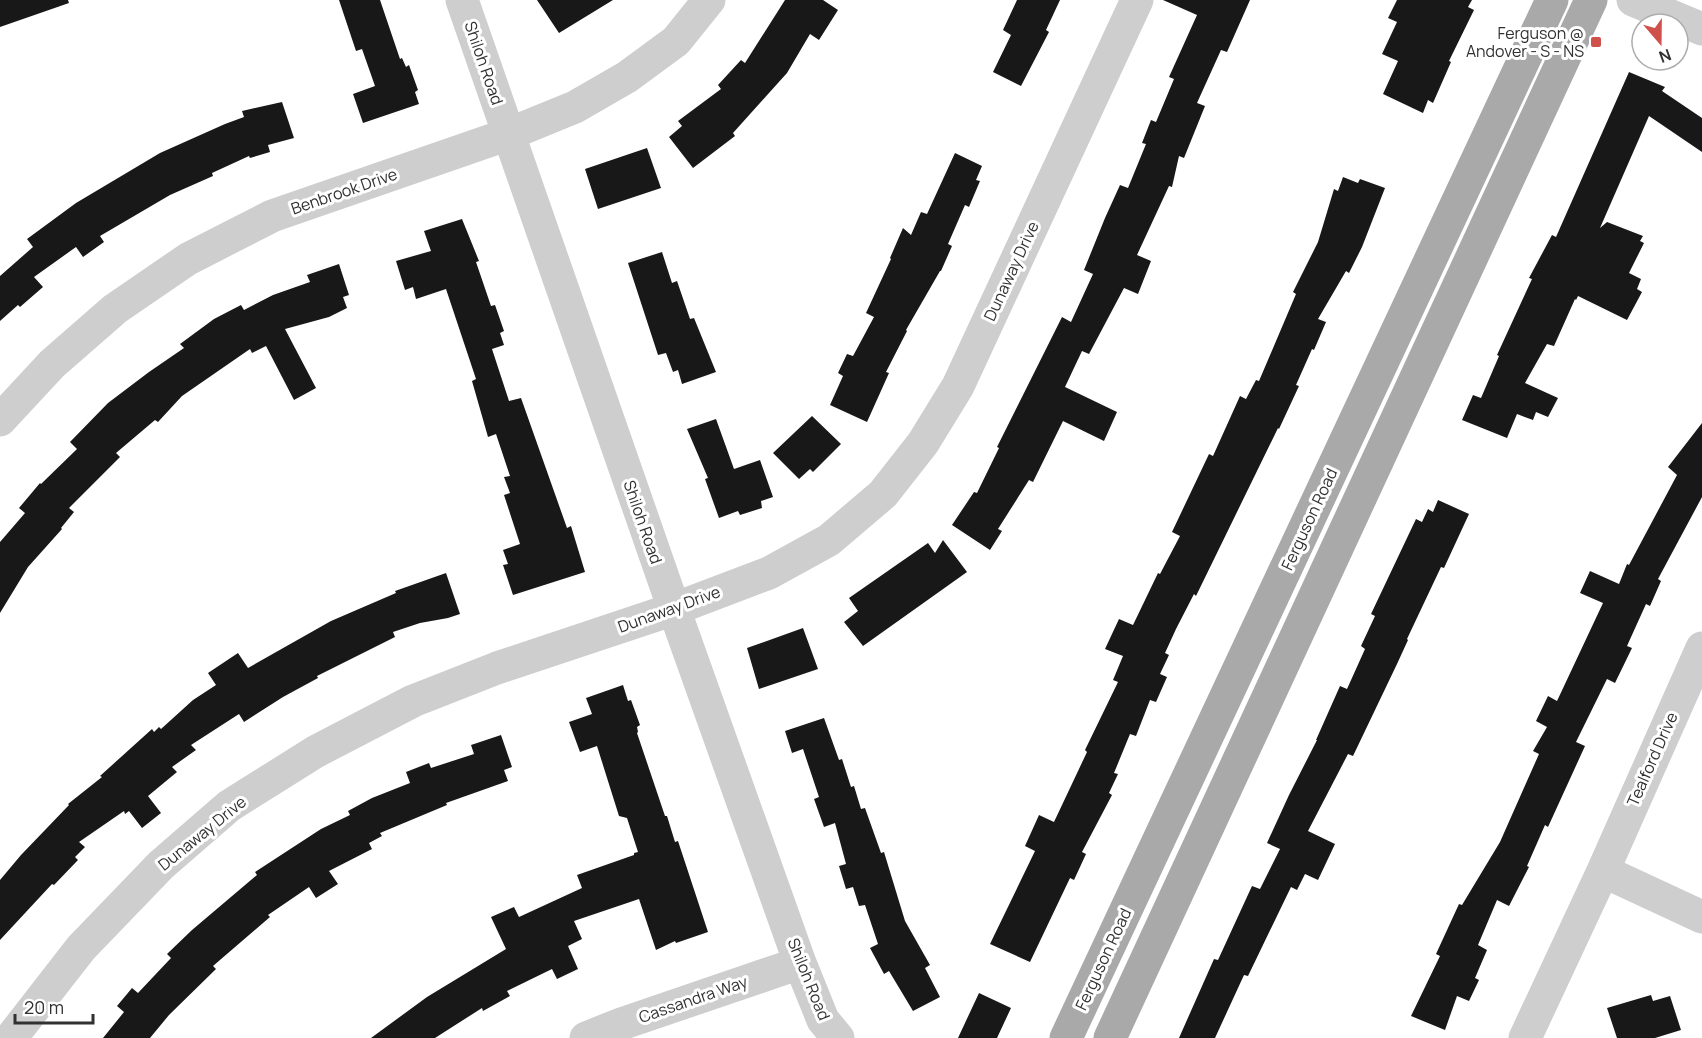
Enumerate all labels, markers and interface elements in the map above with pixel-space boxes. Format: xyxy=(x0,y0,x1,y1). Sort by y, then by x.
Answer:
north arrow xyxy=(1630,12,1690,72)
street label: Shiloh Road xyxy=(459,18,509,108)
place label: Ferguson @ Andover - S - NS xyxy=(1466,22,1584,62)
marker: Ferguson @ Andover - S - NS xyxy=(1589,35,1603,49)
text: N xyxy=(1656,44,1674,68)
street label: Benbrook Drive xyxy=(288,163,400,219)
street label: Dunaway Drive xyxy=(978,218,1044,324)
street label: Ferguson Road xyxy=(1276,464,1342,574)
street label: Shiloh Road xyxy=(618,477,668,567)
street label: Dunaway Drive xyxy=(615,580,723,638)
street label: Tealford Drive xyxy=(1621,709,1683,809)
street label: Dunaway Drive xyxy=(153,791,251,875)
street label: Ferguson Road xyxy=(1070,904,1136,1014)
street label: Shiloh Road xyxy=(783,935,835,1023)
street label: Cassandra Way xyxy=(636,970,751,1028)
scale bar xyxy=(15,987,93,1025)
text: 20 m xyxy=(24,995,64,1019)

